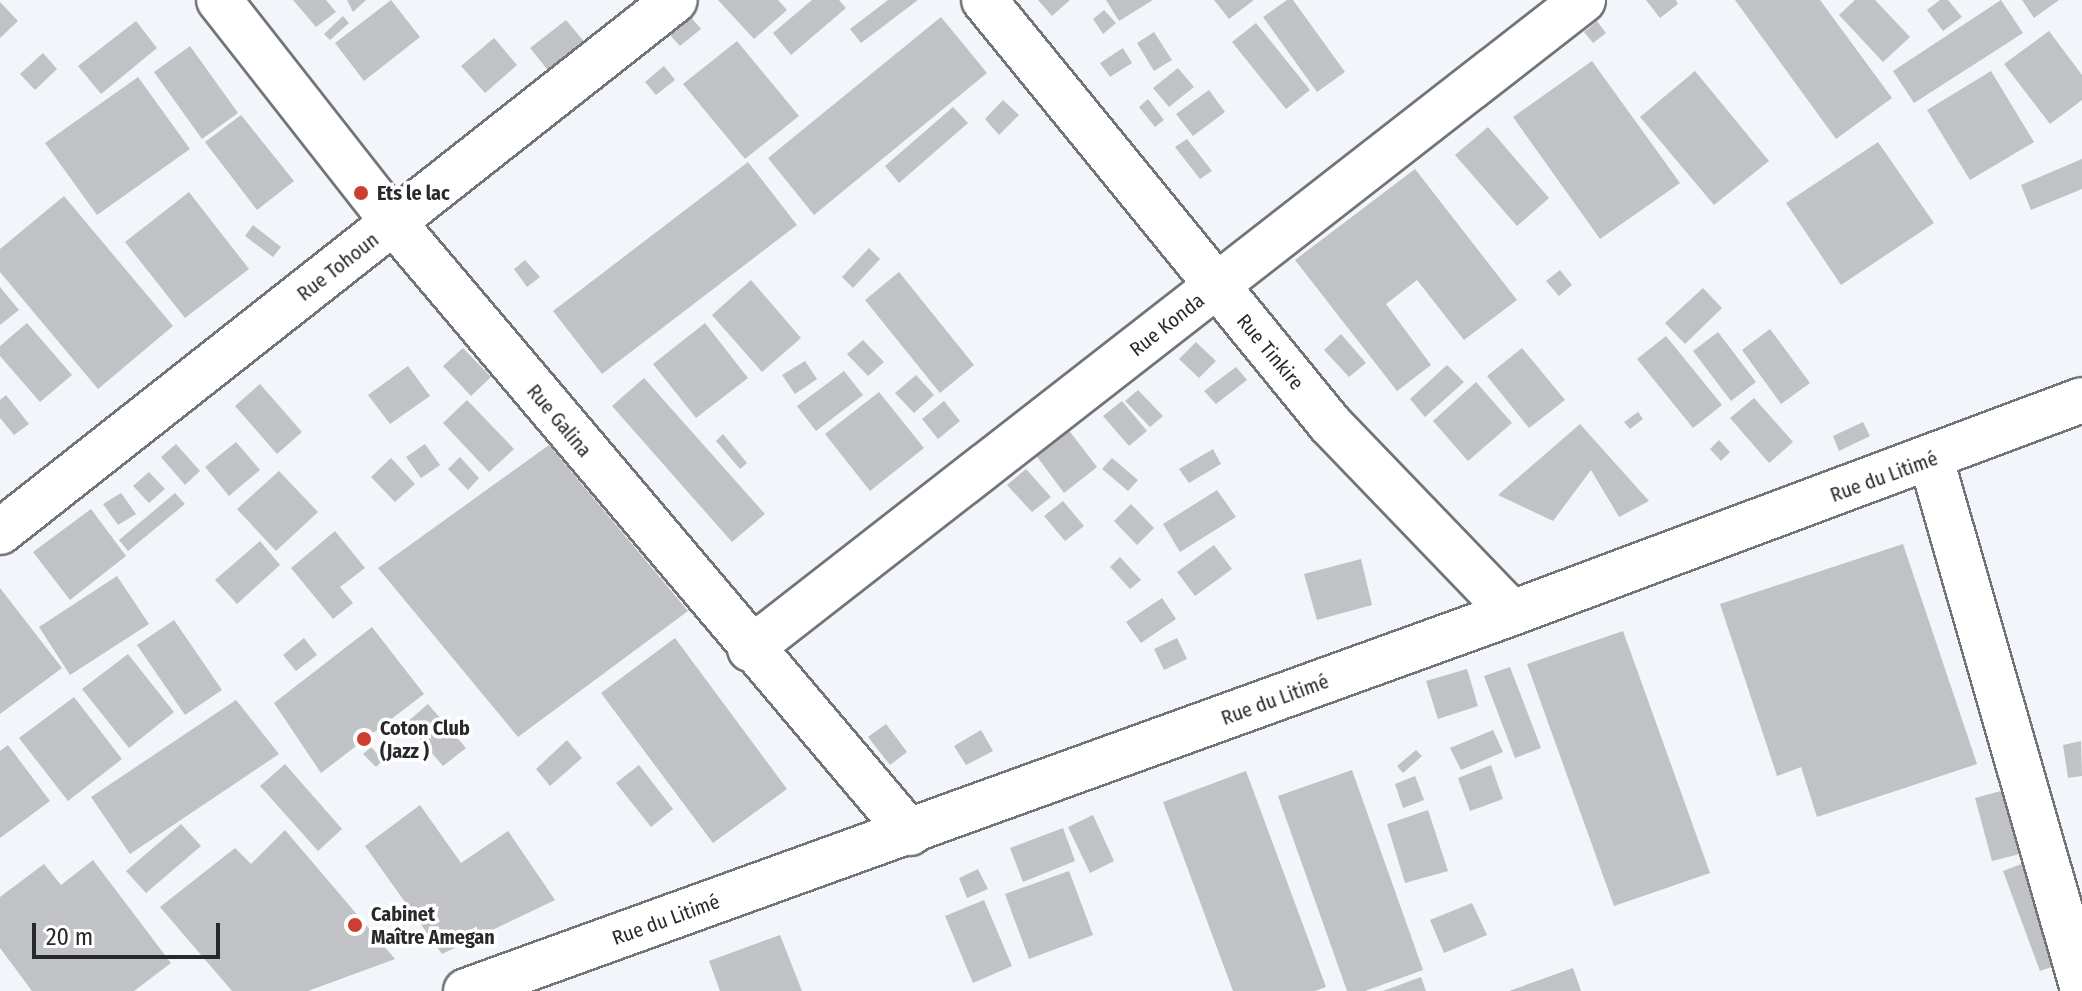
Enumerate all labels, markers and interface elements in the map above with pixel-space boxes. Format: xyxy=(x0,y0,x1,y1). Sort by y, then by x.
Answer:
place label: Ets le lac xyxy=(377,181,450,205)
marker: Ets le lac xyxy=(352,184,370,202)
street label: Rue Tohoun xyxy=(293,228,383,306)
street label: Rue Konda xyxy=(1125,289,1209,361)
street label: Rue Tinkire xyxy=(1231,309,1309,395)
street label: Rue Galina xyxy=(522,380,596,462)
street label: Rue du Litimé xyxy=(1827,446,1941,508)
street label: Rue du Litimé xyxy=(1218,669,1332,731)
place label: Coton Club (Jazz ) xyxy=(380,716,470,763)
marker: Coton Club (Jazz ) xyxy=(355,730,373,748)
street label: Rue du Litimé xyxy=(609,889,723,951)
place label: Cabinet Maître Amegan xyxy=(371,902,495,949)
scale bar xyxy=(36,907,224,957)
marker: Cabinet Maître Amegan xyxy=(346,916,364,934)
text: 20 m xyxy=(46,923,93,951)

